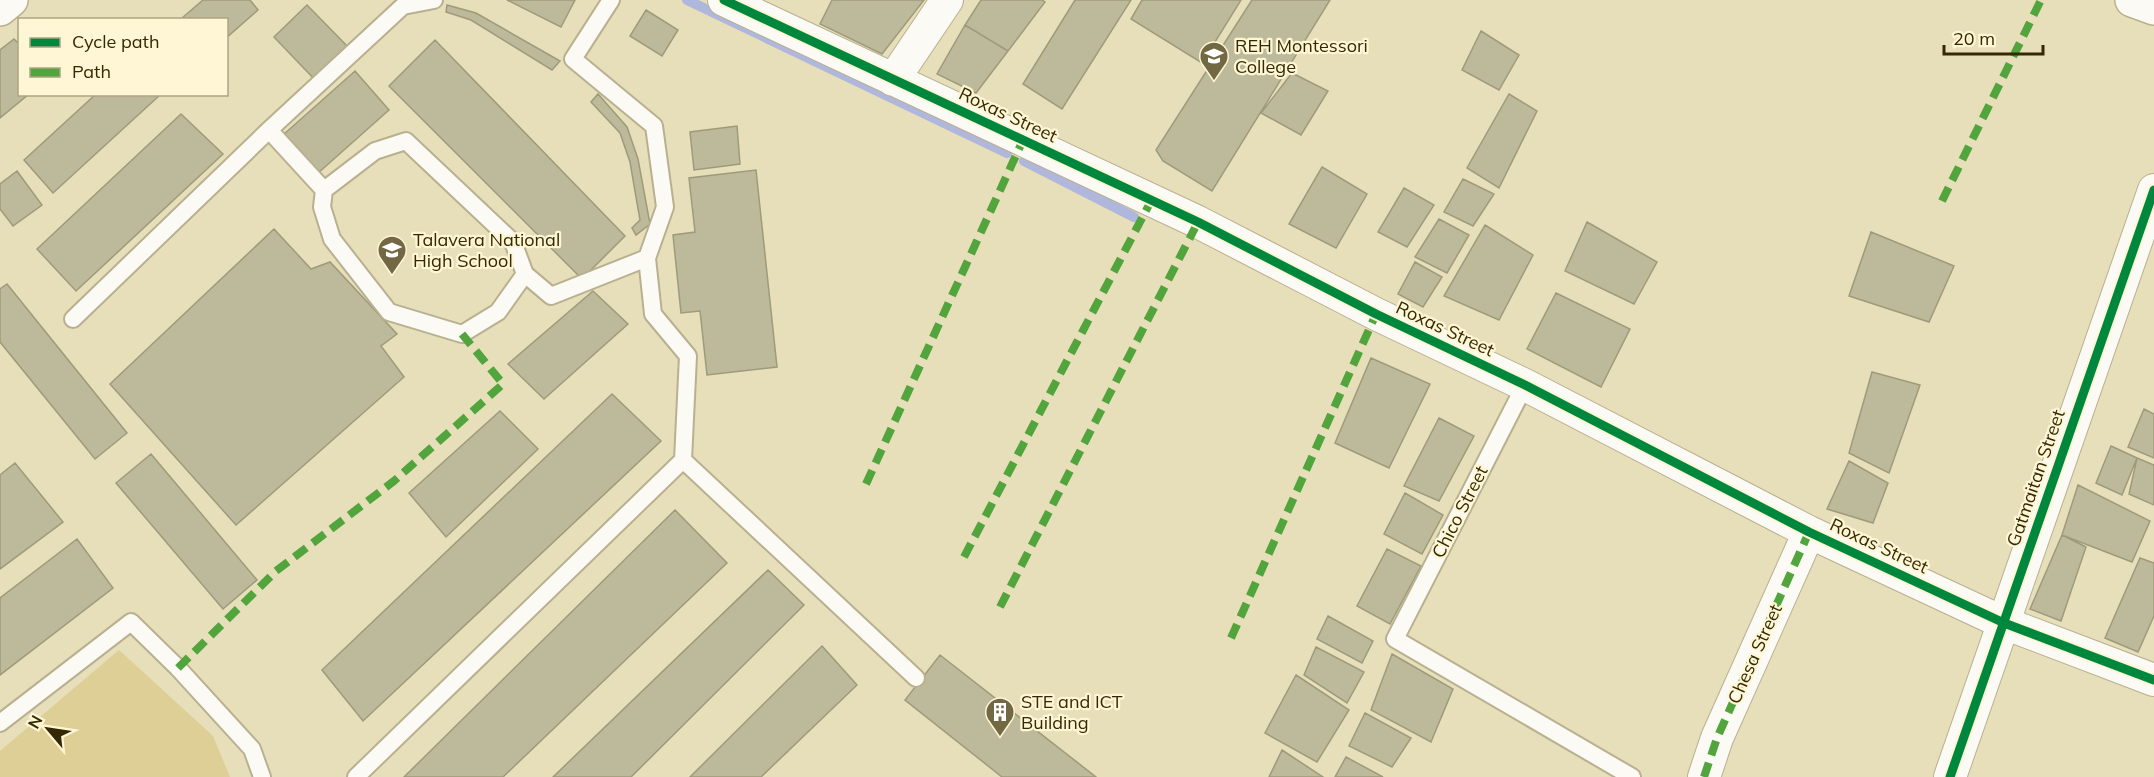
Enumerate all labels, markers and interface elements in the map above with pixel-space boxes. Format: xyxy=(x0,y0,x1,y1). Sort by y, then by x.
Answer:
legend xyxy=(18,18,228,96)
scale bar xyxy=(1944,18,2043,56)
text: 20 m xyxy=(1953,27,1995,50)
text: Cycle path xyxy=(72,30,159,53)
place label: REH Montessori College xyxy=(1235,34,1368,78)
school or university icon: REH Montessori College xyxy=(1198,40,1230,82)
text: Path xyxy=(72,60,111,83)
street label: Roxas Street xyxy=(955,82,1061,147)
place label: Talavera National High School xyxy=(413,228,560,272)
school or university icon: Talavera National High School xyxy=(376,234,408,276)
street label: Roxas Street xyxy=(1392,296,1498,361)
street label: Gatmaitan Street xyxy=(2001,406,2070,549)
street label: Chico Street xyxy=(1426,462,1493,562)
street label: Roxas Street xyxy=(1826,513,1932,578)
street label: Chesa Street xyxy=(1722,600,1787,707)
place label: STE and ICT Building xyxy=(1021,690,1123,734)
building icon: STE and ICT Building xyxy=(984,696,1016,738)
north arrow xyxy=(18,699,78,759)
text: N xyxy=(23,712,47,732)

